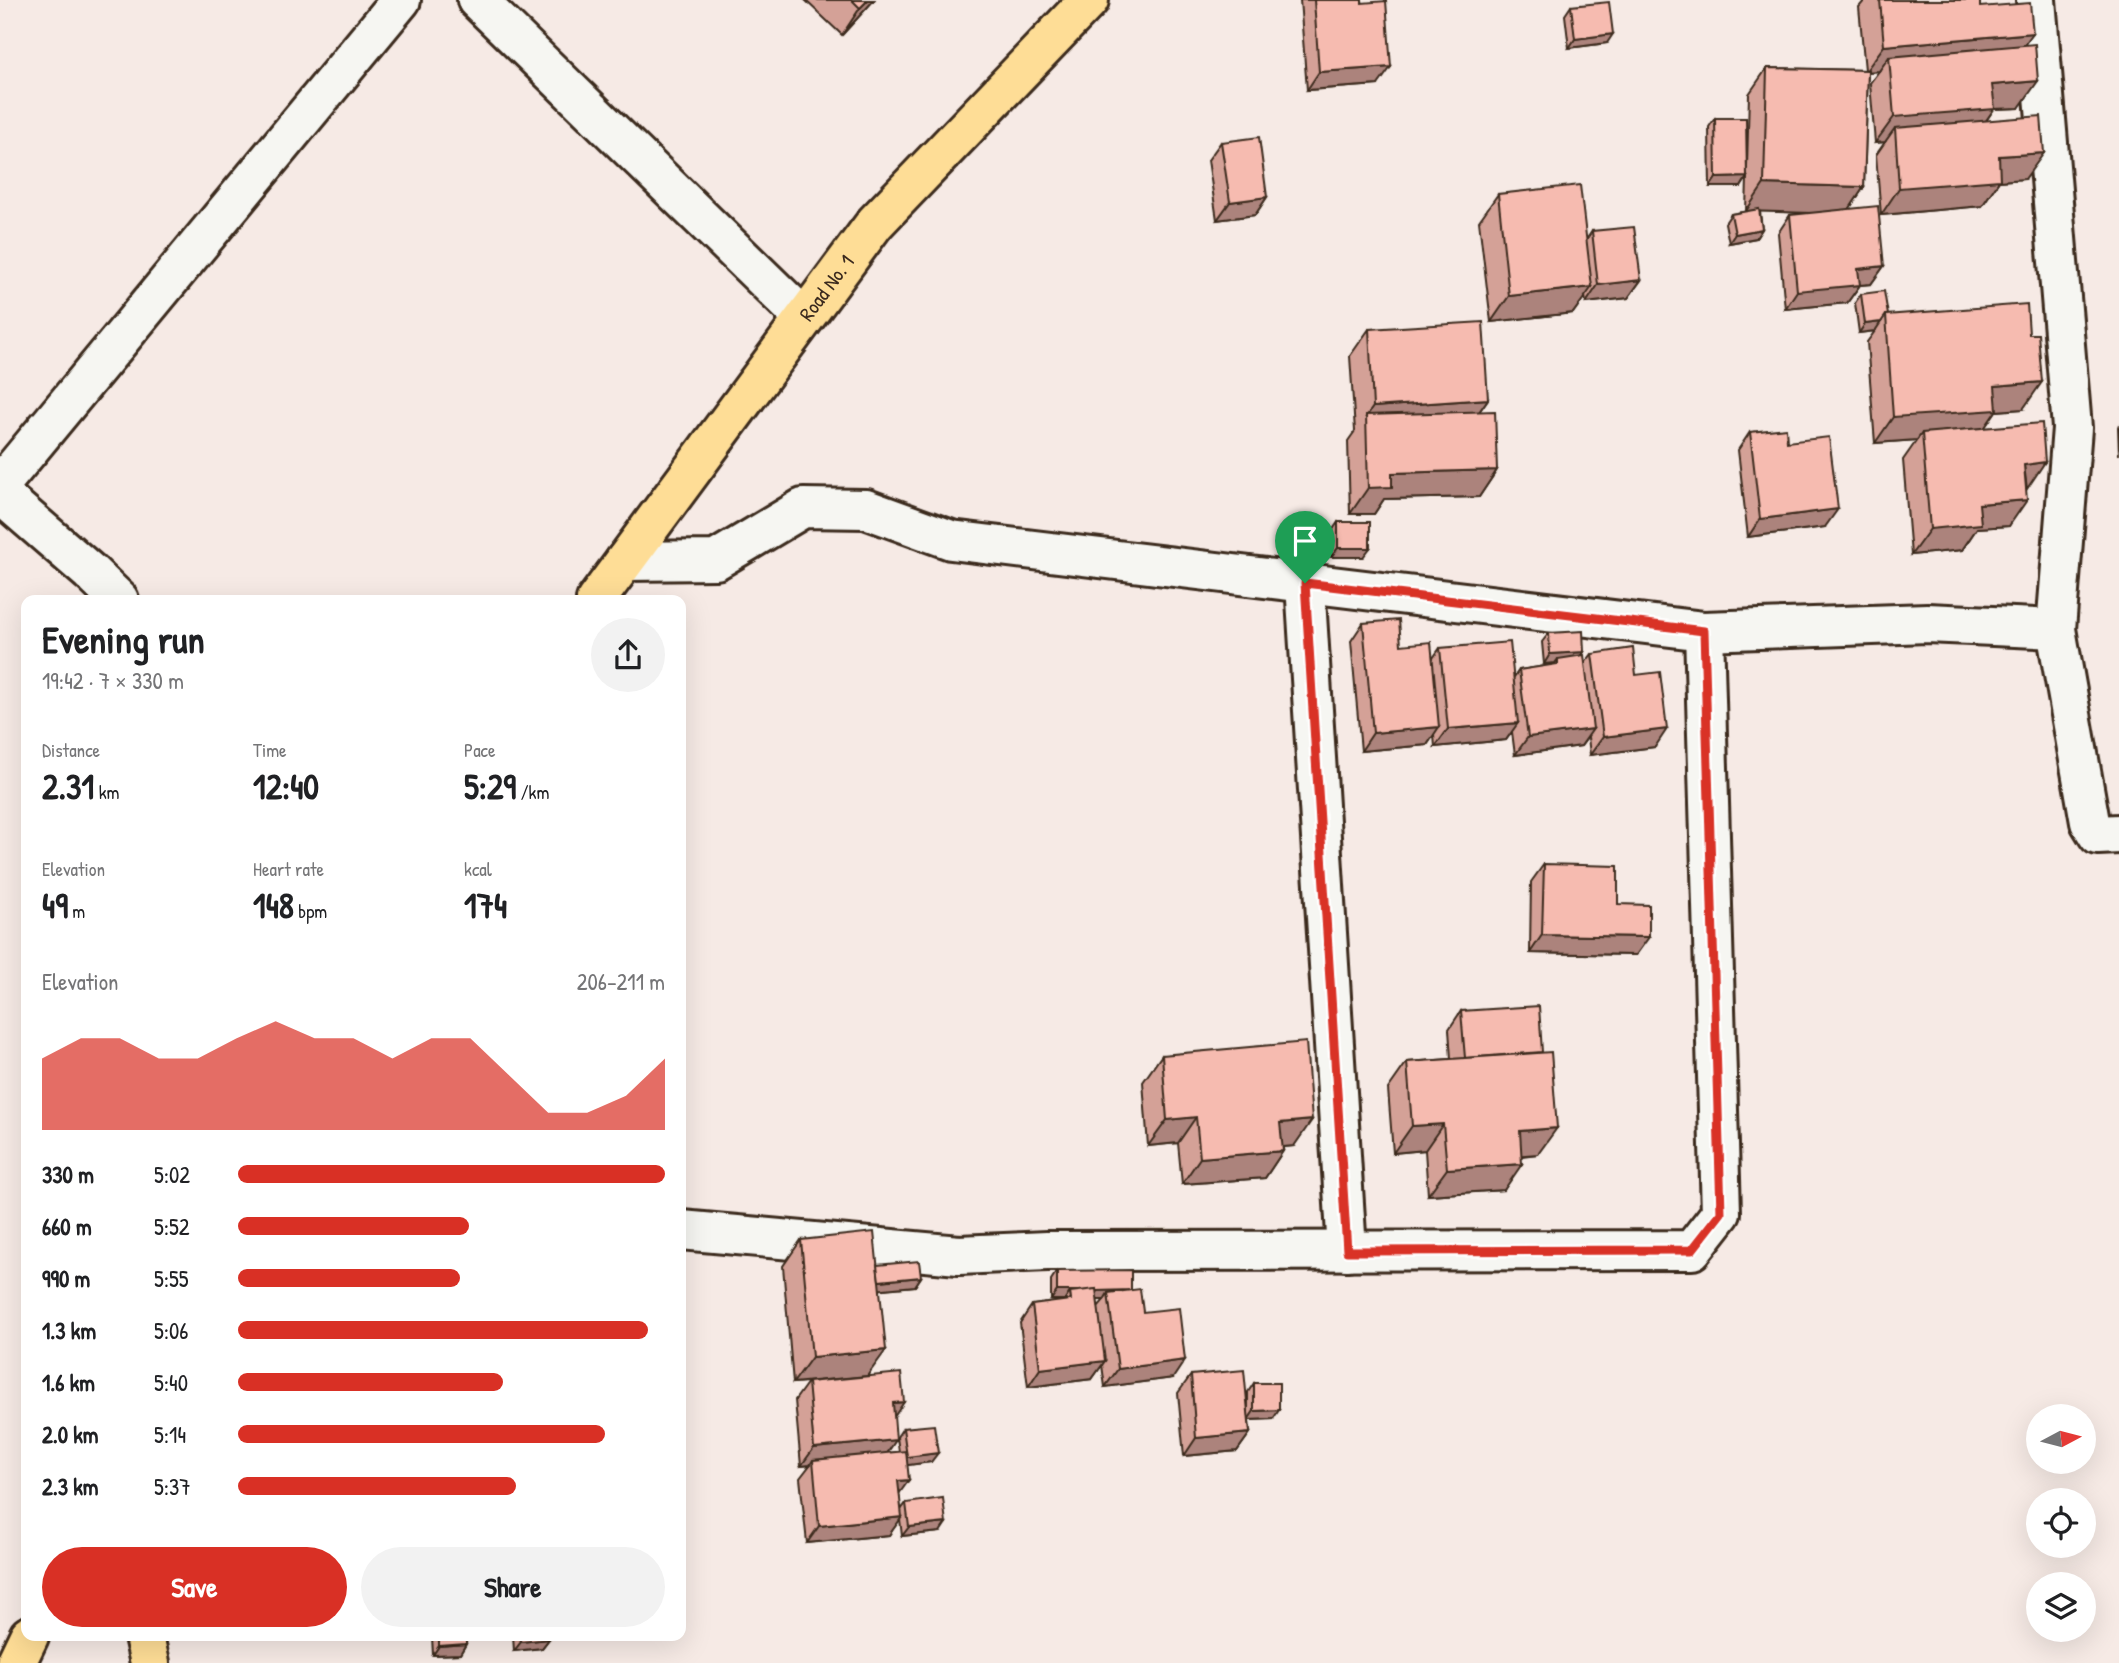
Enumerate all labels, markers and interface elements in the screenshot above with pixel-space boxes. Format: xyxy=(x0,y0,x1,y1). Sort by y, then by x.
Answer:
street label: Road No. 1 xyxy=(792,249,861,327)
pin xyxy=(1275,511,1335,583)
icon: arrive xyxy=(1286,522,1324,560)
text: Evening run xyxy=(42,613,205,665)
button: share xyxy=(591,618,665,692)
text: 19:42 · 7 × 330 m xyxy=(42,665,184,696)
text: Distance xyxy=(42,737,100,763)
text: Time xyxy=(253,737,287,763)
text: Pace xyxy=(464,737,496,763)
text: 2.31 xyxy=(42,763,94,810)
text: 12:40 xyxy=(253,763,319,810)
text: 5:29 xyxy=(464,763,516,810)
text: km xyxy=(94,779,119,805)
text: /km xyxy=(516,779,549,805)
text: Elevation xyxy=(42,856,105,882)
text: Heart rate xyxy=(253,856,324,882)
text: kcal xyxy=(464,856,492,882)
text: 49 xyxy=(42,882,68,929)
text: 148 xyxy=(253,882,294,929)
text: 174 xyxy=(464,882,507,929)
text: m xyxy=(68,898,85,924)
text: bpm xyxy=(294,898,327,924)
text: Elevation xyxy=(42,966,118,997)
text: 206–211 m xyxy=(577,966,665,997)
text: 330 m xyxy=(42,1159,94,1190)
text: 5:02 xyxy=(154,1159,190,1190)
text: 660 m xyxy=(42,1211,92,1242)
text: 5:52 xyxy=(154,1211,190,1242)
text: 990 m xyxy=(42,1263,90,1294)
text: 5:55 xyxy=(154,1263,189,1294)
text: 1.3 km xyxy=(42,1315,96,1346)
text: 5:06 xyxy=(154,1315,189,1346)
text: 1.6 km xyxy=(42,1367,95,1398)
text: 5:40 xyxy=(154,1367,188,1398)
north arrow xyxy=(2026,1404,2096,1474)
map controls xyxy=(2026,1404,2096,1642)
text: 2.0 km xyxy=(42,1419,98,1450)
text: 5:14 xyxy=(154,1419,186,1450)
text: 2.3 km xyxy=(42,1471,98,1502)
text: 5:37 xyxy=(154,1471,191,1502)
button: locate xyxy=(2026,1488,2096,1558)
button: Save xyxy=(42,1547,347,1627)
button: Share xyxy=(361,1547,665,1627)
button: layers xyxy=(2026,1572,2096,1642)

